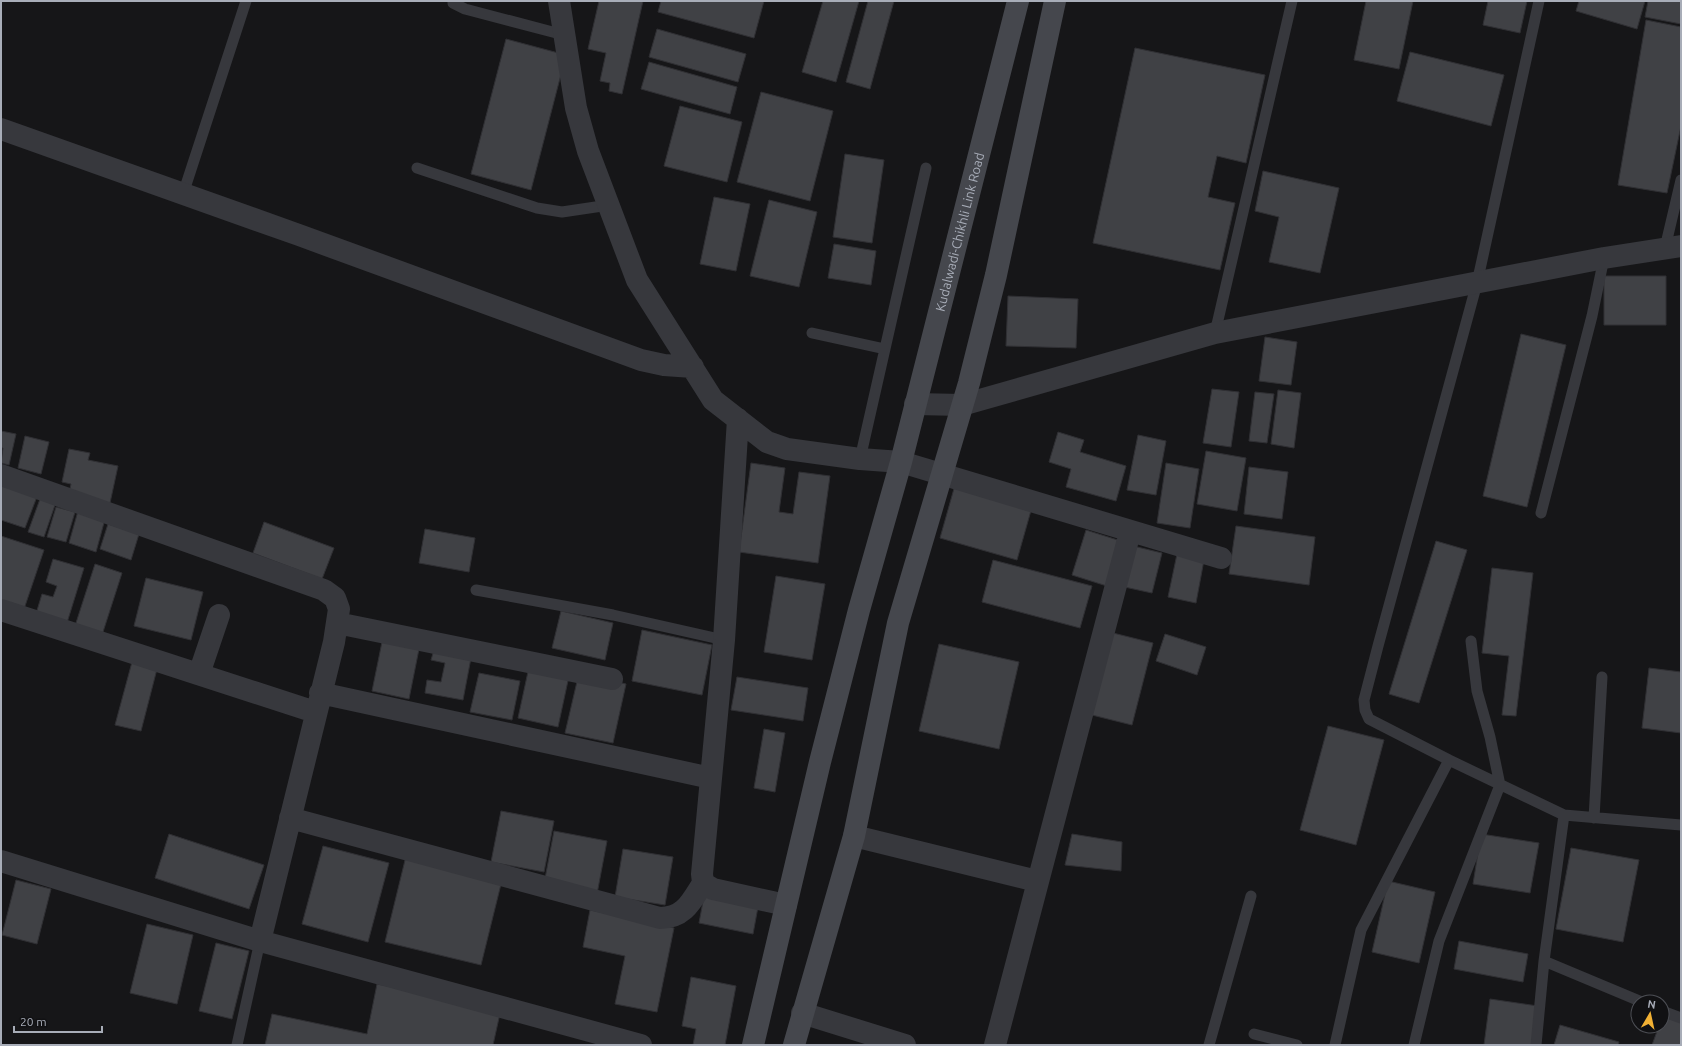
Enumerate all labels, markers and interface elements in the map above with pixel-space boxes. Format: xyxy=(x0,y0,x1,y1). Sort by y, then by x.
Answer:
street label: Kudalwadi-Chikhli Link Road xyxy=(933,151,986,313)
north arrow xyxy=(1630,994,1670,1034)
text: N xyxy=(1647,998,1657,1011)
scale bar xyxy=(14,1008,102,1034)
text: 20 m xyxy=(20,1015,47,1028)

